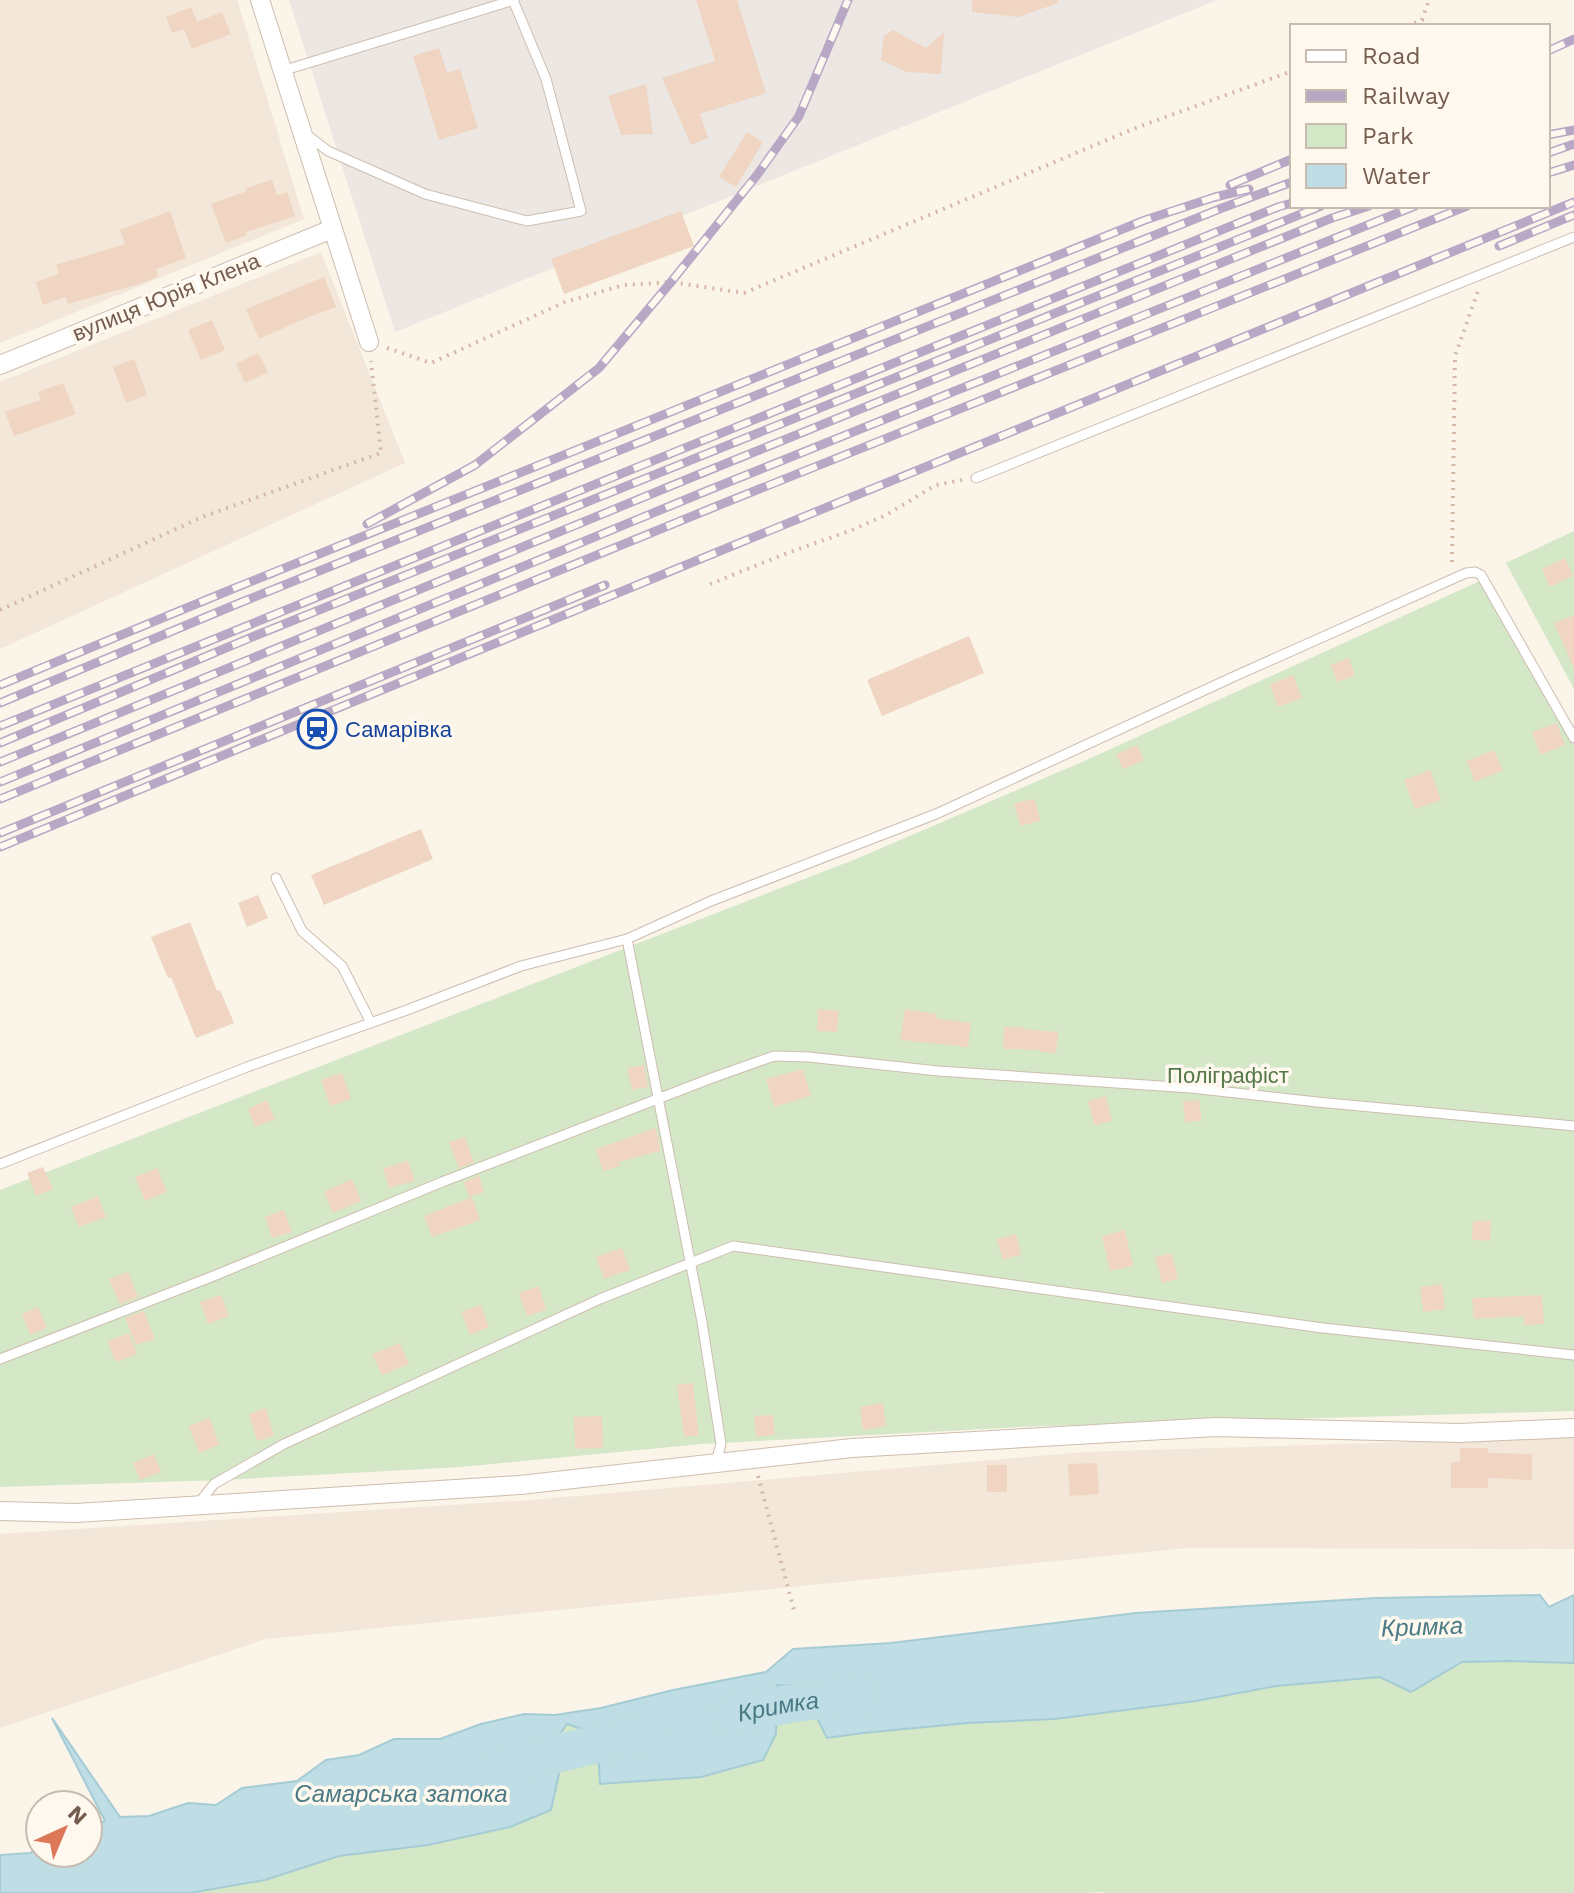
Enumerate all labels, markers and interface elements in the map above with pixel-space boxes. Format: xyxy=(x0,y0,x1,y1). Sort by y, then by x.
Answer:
legend xyxy=(1290,24,1550,208)
text: Road xyxy=(1362,42,1421,70)
text: Railway xyxy=(1362,82,1451,110)
text: Park xyxy=(1362,122,1414,150)
text: Water xyxy=(1362,162,1431,190)
street label: вулиця Юрія Клена xyxy=(69,248,264,346)
station icon: Самарівка xyxy=(296,708,338,750)
place label: Самарівка xyxy=(345,717,453,742)
park label: Поліграфіст xyxy=(1167,1063,1289,1088)
water label: Кримка xyxy=(1381,1612,1463,1642)
water label: Кримка xyxy=(735,1686,820,1728)
water label: Самарська затока xyxy=(294,1780,508,1808)
north arrow xyxy=(24,1789,104,1869)
text: N xyxy=(63,1800,92,1830)

